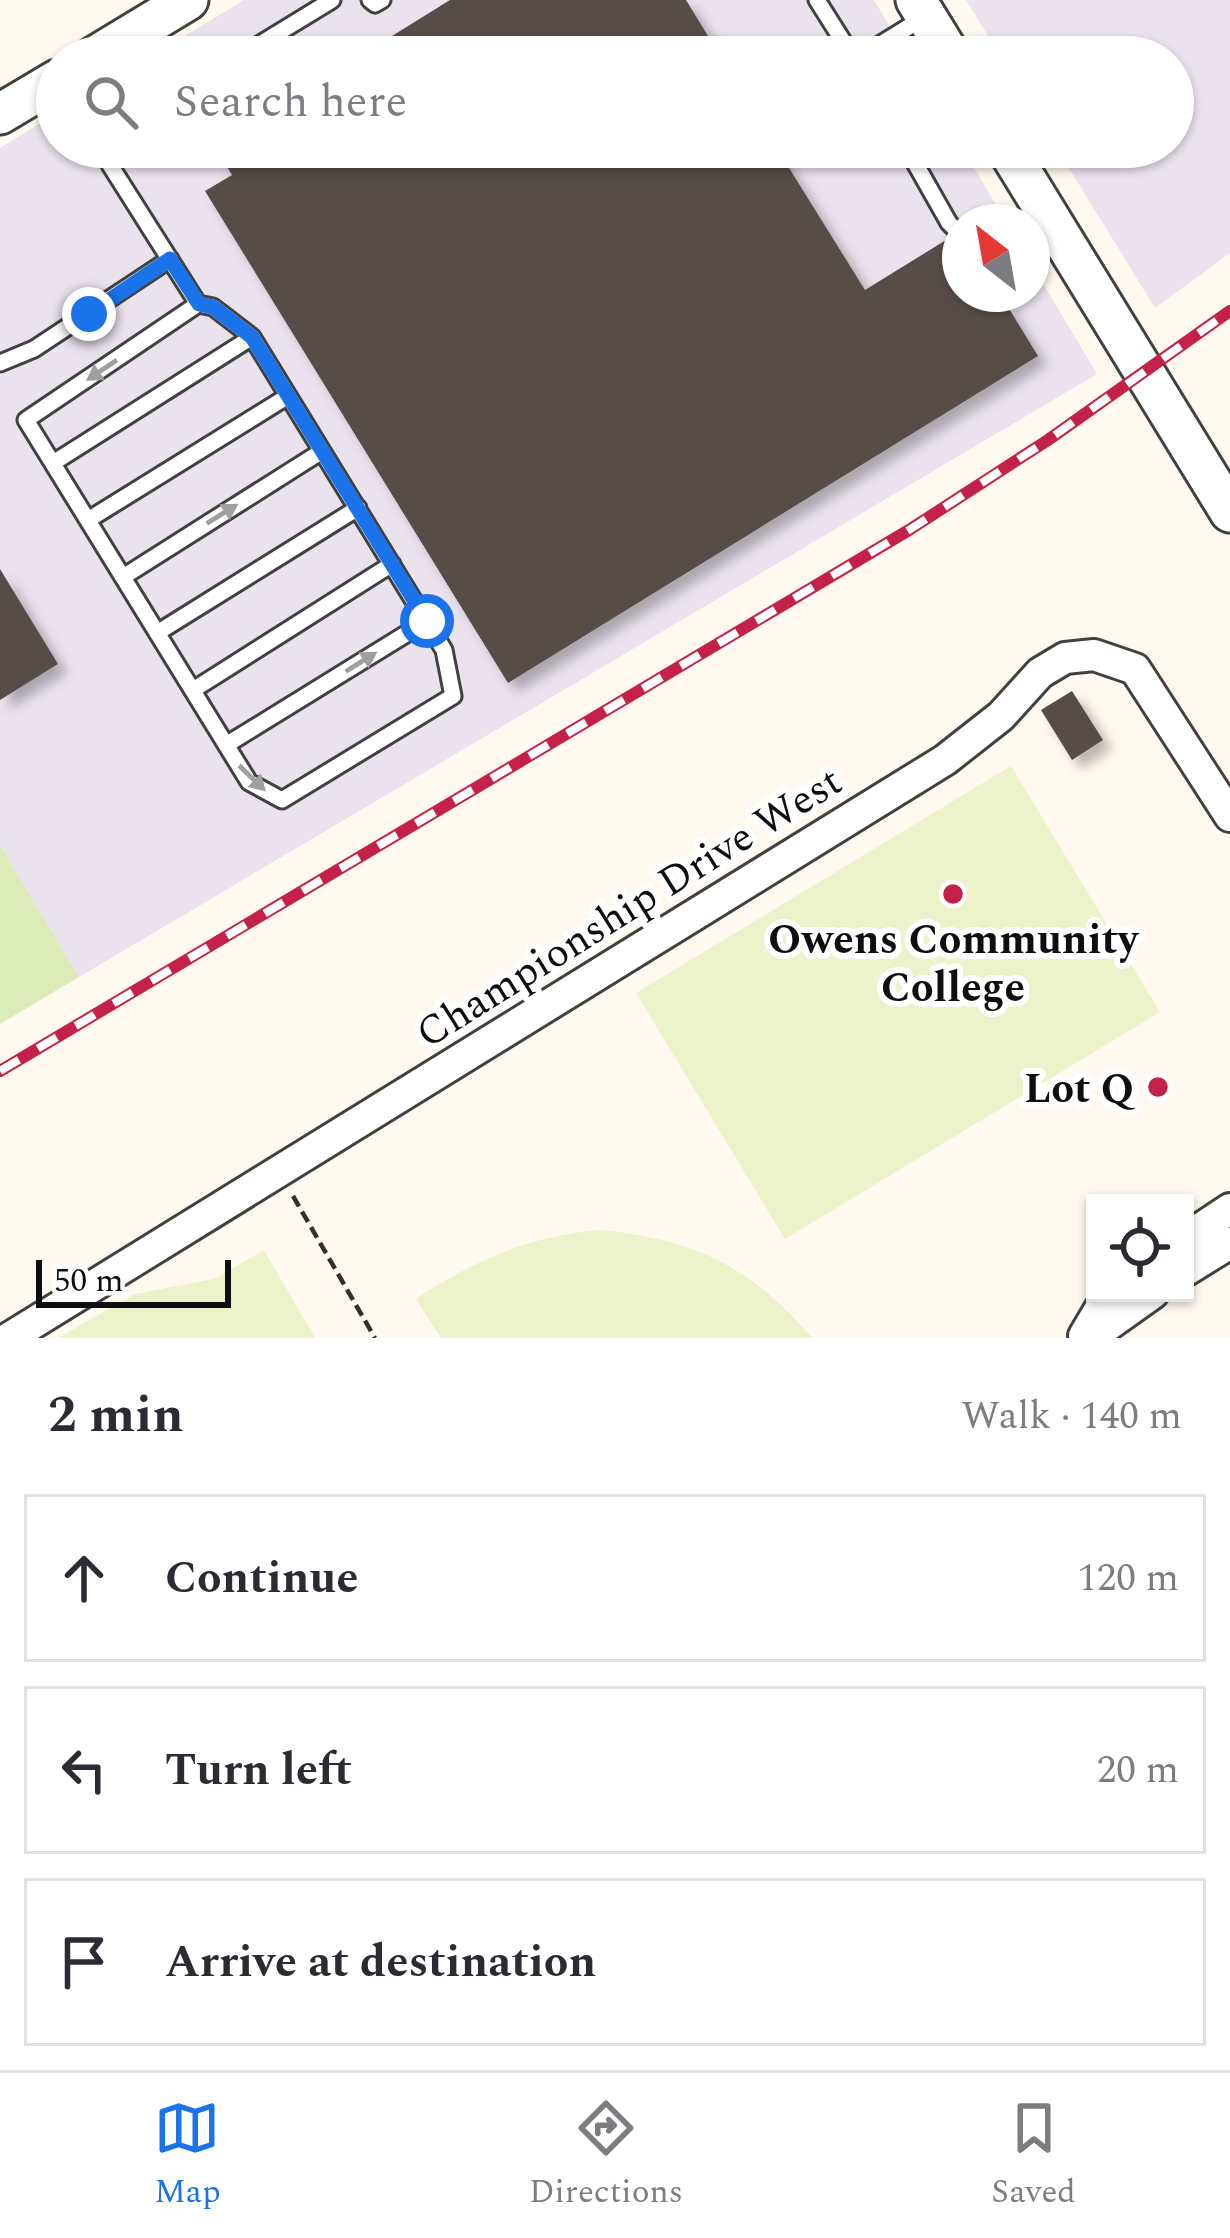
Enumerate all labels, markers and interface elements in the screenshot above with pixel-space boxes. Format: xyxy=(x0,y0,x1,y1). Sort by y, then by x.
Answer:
search box xyxy=(36,36,1194,168)
text: Search here xyxy=(174,68,407,137)
icon: search xyxy=(78,69,144,135)
north arrow xyxy=(942,204,1050,312)
route end xyxy=(62,287,116,341)
one-way arrow xyxy=(85,358,118,381)
one-way arrow xyxy=(205,504,239,525)
route start xyxy=(400,594,454,648)
one-way arrow xyxy=(345,652,378,674)
street label: Championship Drive West xyxy=(404,751,855,1065)
one-way arrow xyxy=(238,764,267,792)
marker: Owens Community College xyxy=(940,881,966,907)
place label: Owens Community College xyxy=(768,909,1140,1020)
place label: Lot Q xyxy=(1024,1058,1136,1121)
marker: Lot Q xyxy=(1145,1074,1171,1100)
map controls xyxy=(1086,1194,1194,1302)
button: locate xyxy=(1086,1194,1194,1302)
scale bar xyxy=(36,1254,231,1307)
text: 50 m xyxy=(54,1256,124,1306)
text: 2 min xyxy=(48,1377,184,1455)
text: Walk · 140 m xyxy=(961,1387,1182,1446)
text: Continue xyxy=(165,1544,358,1613)
icon: ahead xyxy=(51,1545,117,1611)
text: 120 m xyxy=(1077,1549,1179,1608)
text: Turn left xyxy=(165,1736,352,1805)
icon: left xyxy=(51,1737,117,1803)
text: 20 m xyxy=(1097,1741,1179,1800)
text: Arrive at destination xyxy=(165,1928,596,1997)
icon: arrive xyxy=(51,1929,117,1995)
tab: Map xyxy=(154,2095,221,2217)
tab: Directions xyxy=(529,2095,683,2217)
tab: Saved xyxy=(991,2095,1076,2217)

